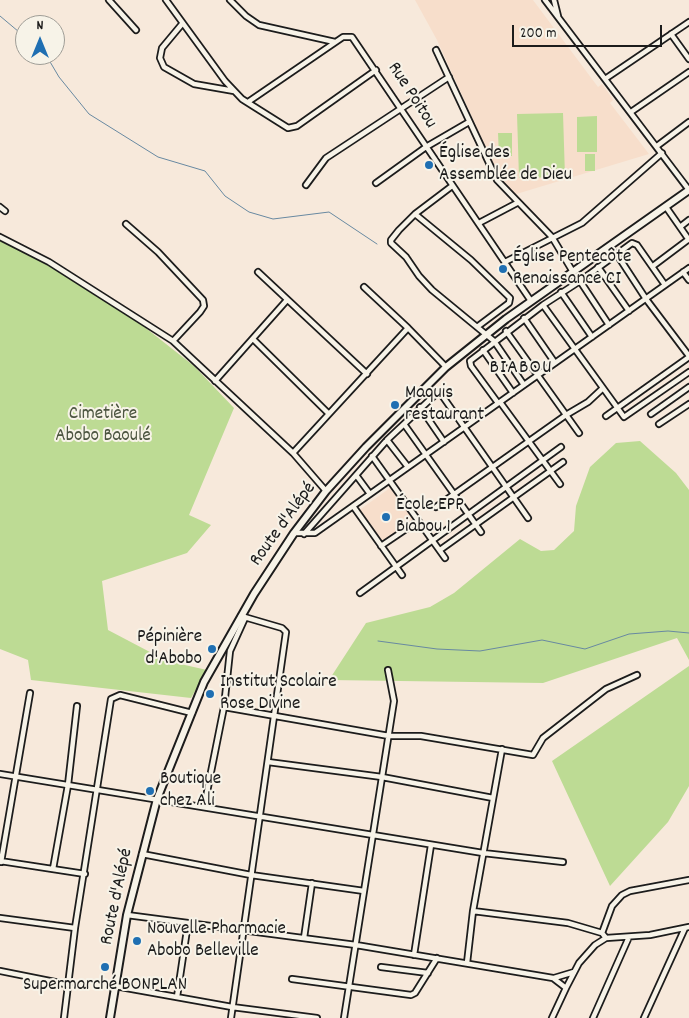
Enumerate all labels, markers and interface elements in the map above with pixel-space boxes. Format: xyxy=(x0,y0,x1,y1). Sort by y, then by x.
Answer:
north arrow xyxy=(15,15,65,65)
scale bar xyxy=(514,15,664,47)
text: N xyxy=(37,16,43,36)
text: 200 m xyxy=(520,23,557,45)
street label: Rue Poitou xyxy=(381,59,441,133)
place label: Église des Assemblée de Dieu xyxy=(439,143,572,187)
marker: Église des Assemblée de Dieu xyxy=(423,159,435,171)
place label: Église Pentecôte Renaissance CI xyxy=(513,247,631,291)
marker: Église Pentecôte Renaissance CI xyxy=(497,263,509,275)
district label: BIABOU xyxy=(489,357,553,381)
place label: Maquis restaurant xyxy=(405,383,484,427)
marker: Maquis restaurant xyxy=(389,399,401,411)
park label: Cimetière Abobo Baoulé xyxy=(55,404,151,448)
street label: Route d'Alépé xyxy=(246,479,322,571)
place label: École EPP Biabou 1 xyxy=(396,495,464,539)
marker: École EPP Biabou 1 xyxy=(380,511,392,523)
place label: Pépinière d'Abobo xyxy=(137,627,202,671)
marker: Pépinière d'Abobo xyxy=(206,643,218,655)
place label: Institut Scolaire Rose Divine xyxy=(220,672,337,716)
marker: Institut Scolaire Rose Divine xyxy=(204,688,216,700)
place label: Boutique chez Ali xyxy=(160,769,221,813)
marker: Boutique chez Ali xyxy=(144,785,156,797)
street label: Route d'Alépé xyxy=(97,847,139,947)
place label: Nouvelle Pharmacie Abobo Belleville xyxy=(147,919,286,963)
marker: Nouvelle Pharmacie Abobo Belleville xyxy=(131,935,143,947)
marker: Supermarché BONPLAN xyxy=(99,961,111,973)
place label: Supermarché BONPLAN xyxy=(23,975,187,997)

